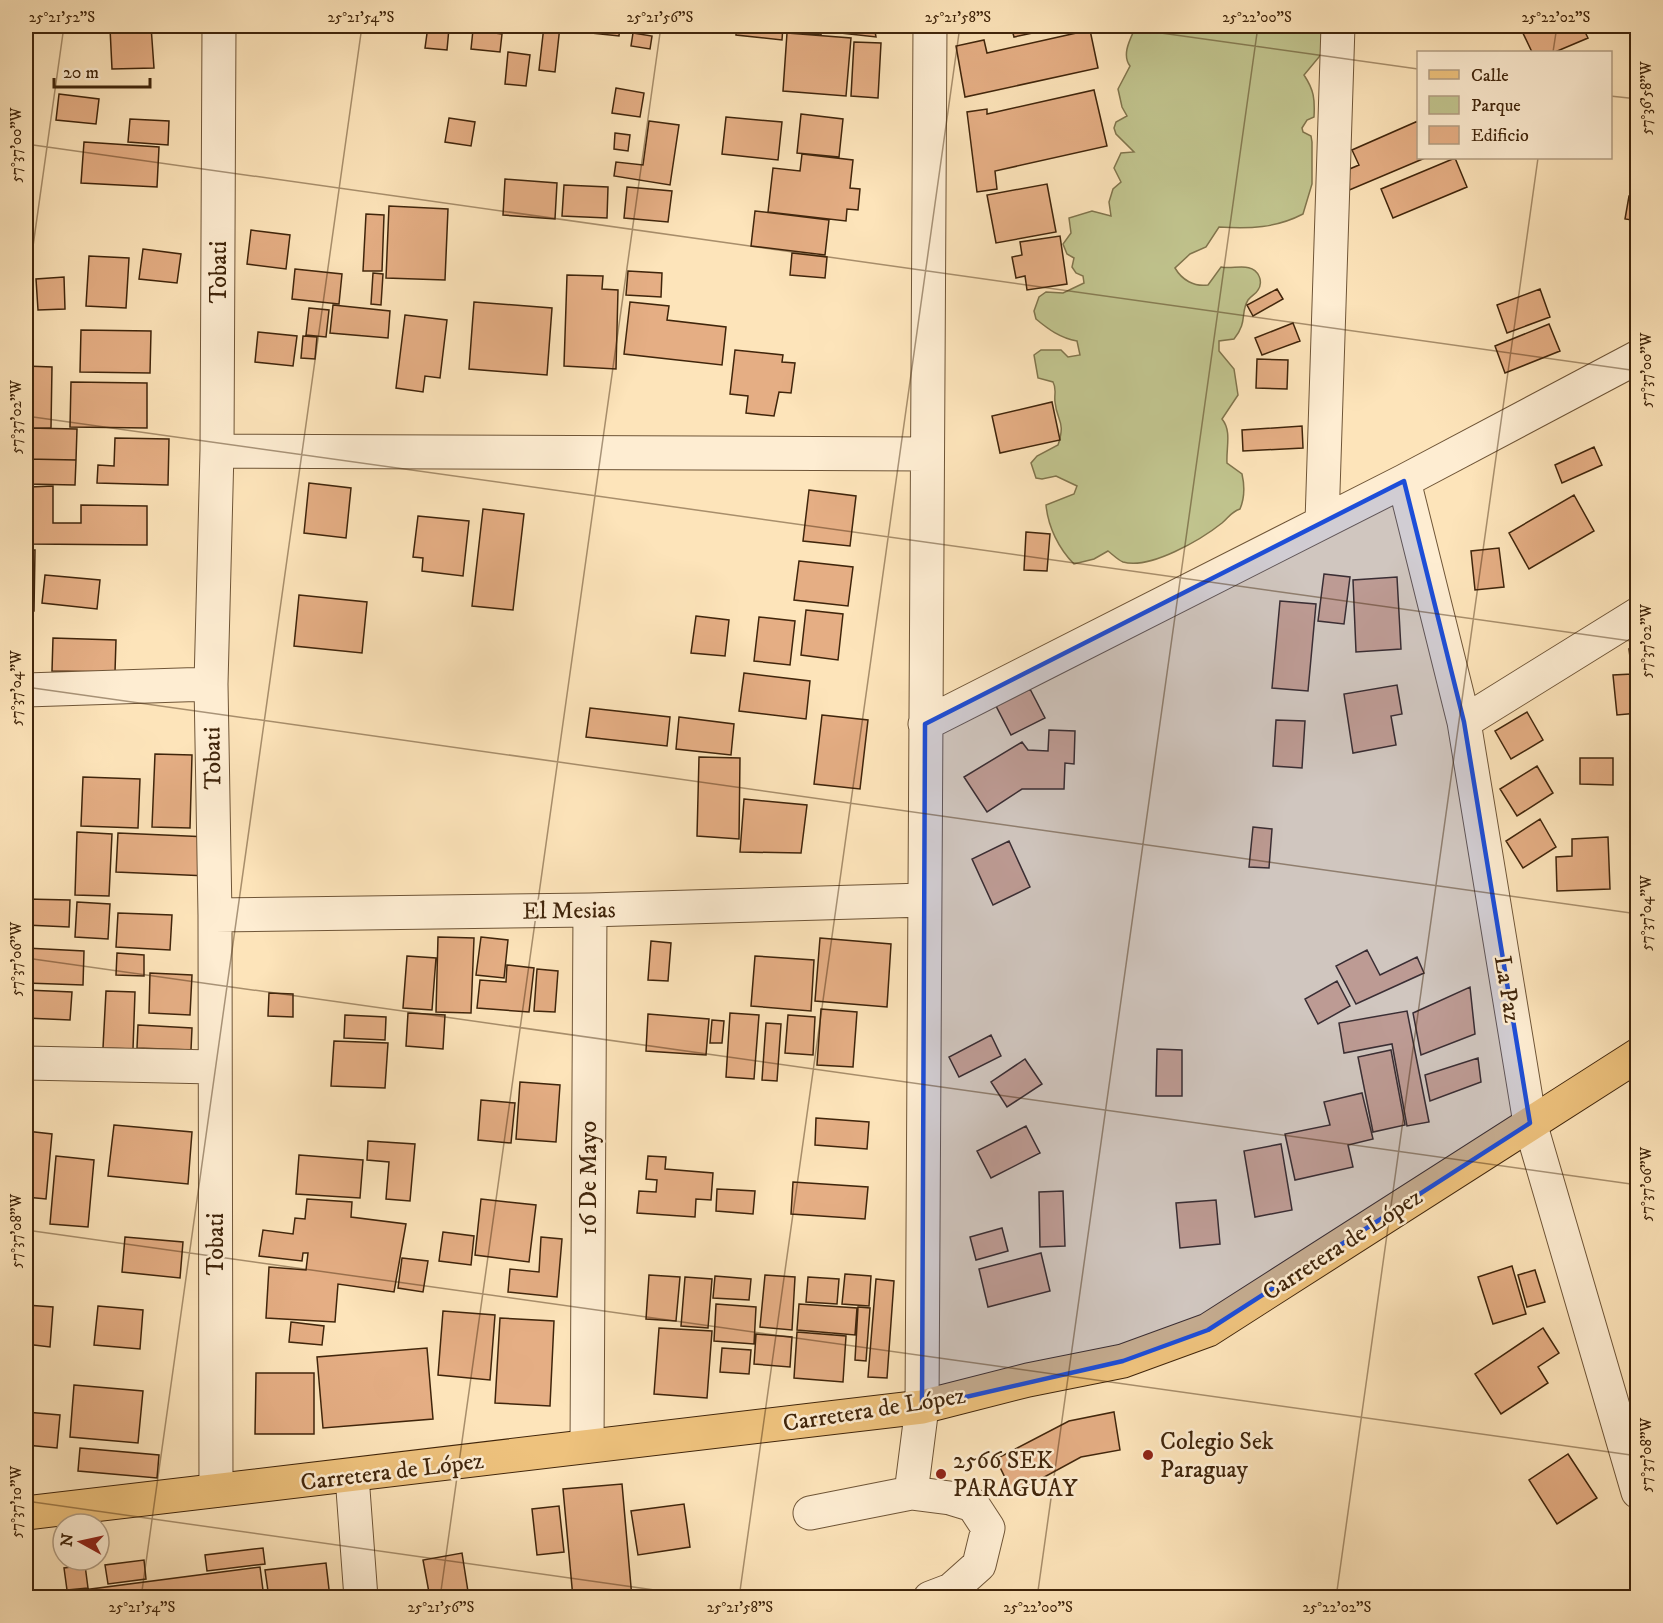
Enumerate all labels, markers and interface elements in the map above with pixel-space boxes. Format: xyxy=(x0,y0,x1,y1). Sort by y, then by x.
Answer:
text: 25°21'52"S xyxy=(29,8,95,27)
text: 25°21'54"S xyxy=(328,8,395,27)
text: 25°21'56"S xyxy=(627,8,694,27)
text: 25°21'58"S xyxy=(925,8,991,27)
text: 25°22'00"S xyxy=(1222,8,1292,27)
text: 25°22'02"S xyxy=(1522,8,1591,27)
scale bar xyxy=(54,51,150,89)
legend xyxy=(1417,51,1612,159)
text: 57°36'58"W xyxy=(1637,61,1656,135)
text: 20 m xyxy=(63,62,99,84)
text: Calle xyxy=(1471,65,1509,87)
text: Parque xyxy=(1471,95,1521,117)
text: 57°37'00"W xyxy=(7,107,26,182)
text: Edificio xyxy=(1471,125,1529,147)
street label: Tobati xyxy=(204,241,234,303)
text: 57°37'00"W xyxy=(1637,332,1656,407)
text: 57°37'02"W xyxy=(7,380,26,454)
text: 57°37'02"W xyxy=(1637,604,1656,678)
text: 57°37'04"W xyxy=(7,650,26,726)
street label: Tobati xyxy=(197,726,229,790)
text: 57°37'04"W xyxy=(1637,875,1656,951)
street label: El Mesias xyxy=(522,895,616,927)
text: 57°37'06"W xyxy=(7,921,26,996)
street label: La Paz xyxy=(1487,954,1527,1025)
street label: 16 De Mayo xyxy=(574,1121,604,1235)
text: 57°37'06"W xyxy=(1637,1146,1656,1221)
street label: Carretera de López xyxy=(1257,1182,1428,1308)
text: 57°37'08"W xyxy=(7,1194,26,1268)
street label: Tobati xyxy=(201,1213,231,1275)
street label: Carretera de López xyxy=(781,1381,968,1439)
text: 57°37'08"W xyxy=(1637,1418,1656,1492)
place label: Colegio Sek Paraguay xyxy=(1160,1427,1274,1485)
street label: Carretera de López xyxy=(299,1446,486,1498)
place label: 2566 SEK PARAGUAY xyxy=(953,1446,1078,1504)
marker: Colegio Sek Paraguay xyxy=(1141,1448,1155,1462)
text: 57°37'10"W xyxy=(7,1466,26,1538)
marker: 2566 SEK PARAGUAY xyxy=(934,1467,948,1481)
north arrow xyxy=(51,1512,111,1572)
text: N xyxy=(56,1532,78,1548)
text: 25°21'54"S xyxy=(109,1598,176,1617)
text: 25°21'56"S xyxy=(408,1598,475,1617)
text: 25°21'58"S xyxy=(707,1598,773,1617)
text: 25°22'00"S xyxy=(1003,1598,1073,1617)
text: 25°22'02"S xyxy=(1303,1598,1372,1617)

